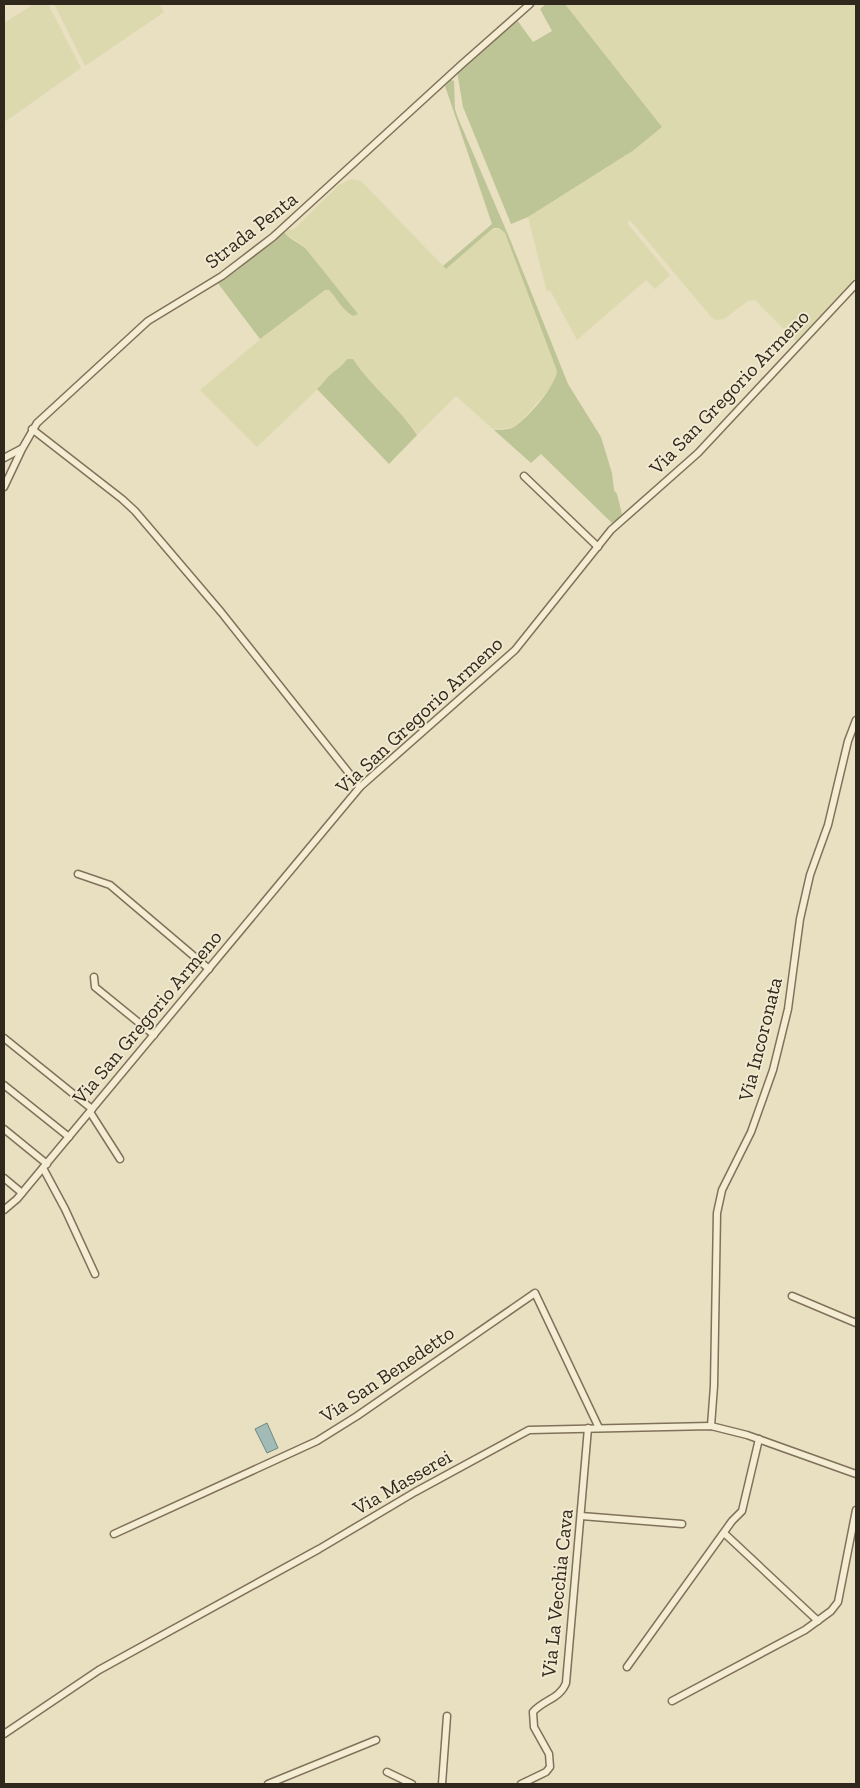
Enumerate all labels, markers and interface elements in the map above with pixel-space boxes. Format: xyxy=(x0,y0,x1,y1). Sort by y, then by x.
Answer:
street label: Strada Penta xyxy=(200,186,302,273)
street label: Via San Gregorio Armeno xyxy=(643,305,814,480)
street label: Via San Gregorio Armeno xyxy=(330,631,507,799)
street label: Via San Gregorio Armeno xyxy=(67,925,227,1110)
street label: Via Incoronata xyxy=(733,974,787,1104)
street label: Via San Benedetto xyxy=(315,1320,459,1428)
street label: Via Masserei xyxy=(348,1444,456,1520)
street label: Via La Vecchia Cava xyxy=(536,1507,578,1679)

